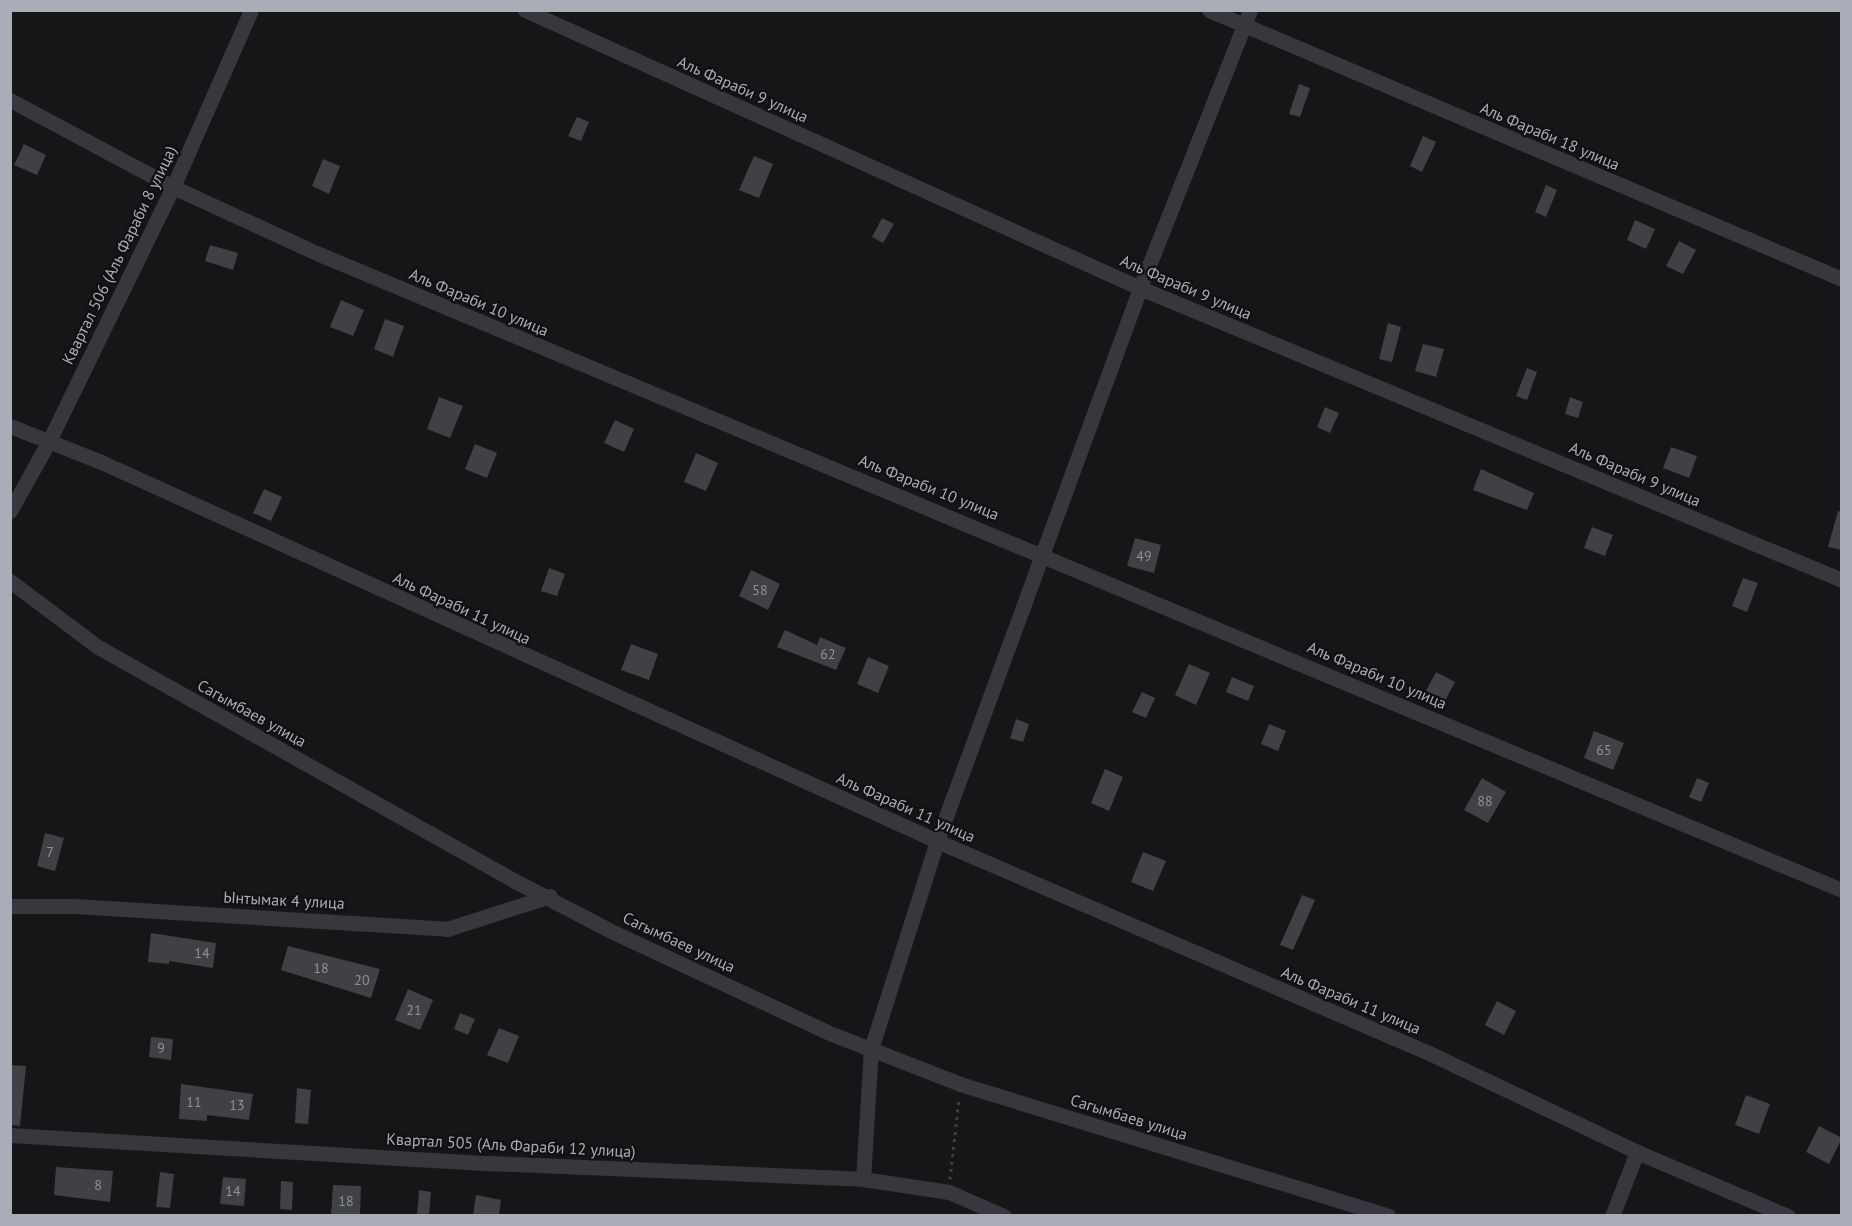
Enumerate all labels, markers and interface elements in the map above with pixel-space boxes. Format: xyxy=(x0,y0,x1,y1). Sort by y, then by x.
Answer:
street label: Аль Фараби 9 улица xyxy=(675,51,811,127)
street label: Аль Фараби 18 улица xyxy=(1477,98,1623,174)
street label: Квартал 506 (Аль Фараби 8 улица) xyxy=(57,142,181,368)
street label: Аль Фараби 9 улица xyxy=(1117,251,1255,323)
street label: Аль Фараби 10 улица xyxy=(406,264,552,340)
street label: Аль Фараби 9 улица xyxy=(1566,438,1704,510)
street label: Аль Фараби 10 улица xyxy=(856,450,1002,524)
house number: 49 xyxy=(1136,548,1152,564)
street label: Аль Фараби 11 улица xyxy=(390,568,534,648)
house number: 58 xyxy=(752,582,768,598)
street label: Аль Фараби 10 улица xyxy=(1304,637,1450,713)
house number: 62 xyxy=(820,646,836,662)
street label: Сагымбаев улица xyxy=(194,675,310,751)
house number: 65 xyxy=(1596,742,1612,758)
street label: Аль Фараби 11 улица xyxy=(834,768,978,846)
house number: 88 xyxy=(1477,793,1493,809)
house number: 7 xyxy=(46,844,54,860)
street label: Ынтымак 4 улица xyxy=(223,887,345,913)
street label: Сагымбаев улица xyxy=(620,908,738,976)
house number: 14 xyxy=(194,945,210,961)
house number: 18 xyxy=(313,960,329,976)
street label: Аль Фараби 11 улица xyxy=(1278,962,1424,1038)
house number: 20 xyxy=(354,972,370,988)
house number: 21 xyxy=(406,1002,422,1018)
house number: 9 xyxy=(157,1040,165,1056)
street label: Сагымбаев улица xyxy=(1068,1090,1190,1144)
house number: 11 xyxy=(186,1094,202,1110)
house number: 13 xyxy=(229,1097,245,1113)
street label: Квартал 505 (Аль Фараби 12 улица) xyxy=(386,1129,636,1161)
house number: 8 xyxy=(94,1177,102,1193)
house number: 14 xyxy=(225,1183,241,1199)
house number: 18 xyxy=(338,1193,354,1209)

